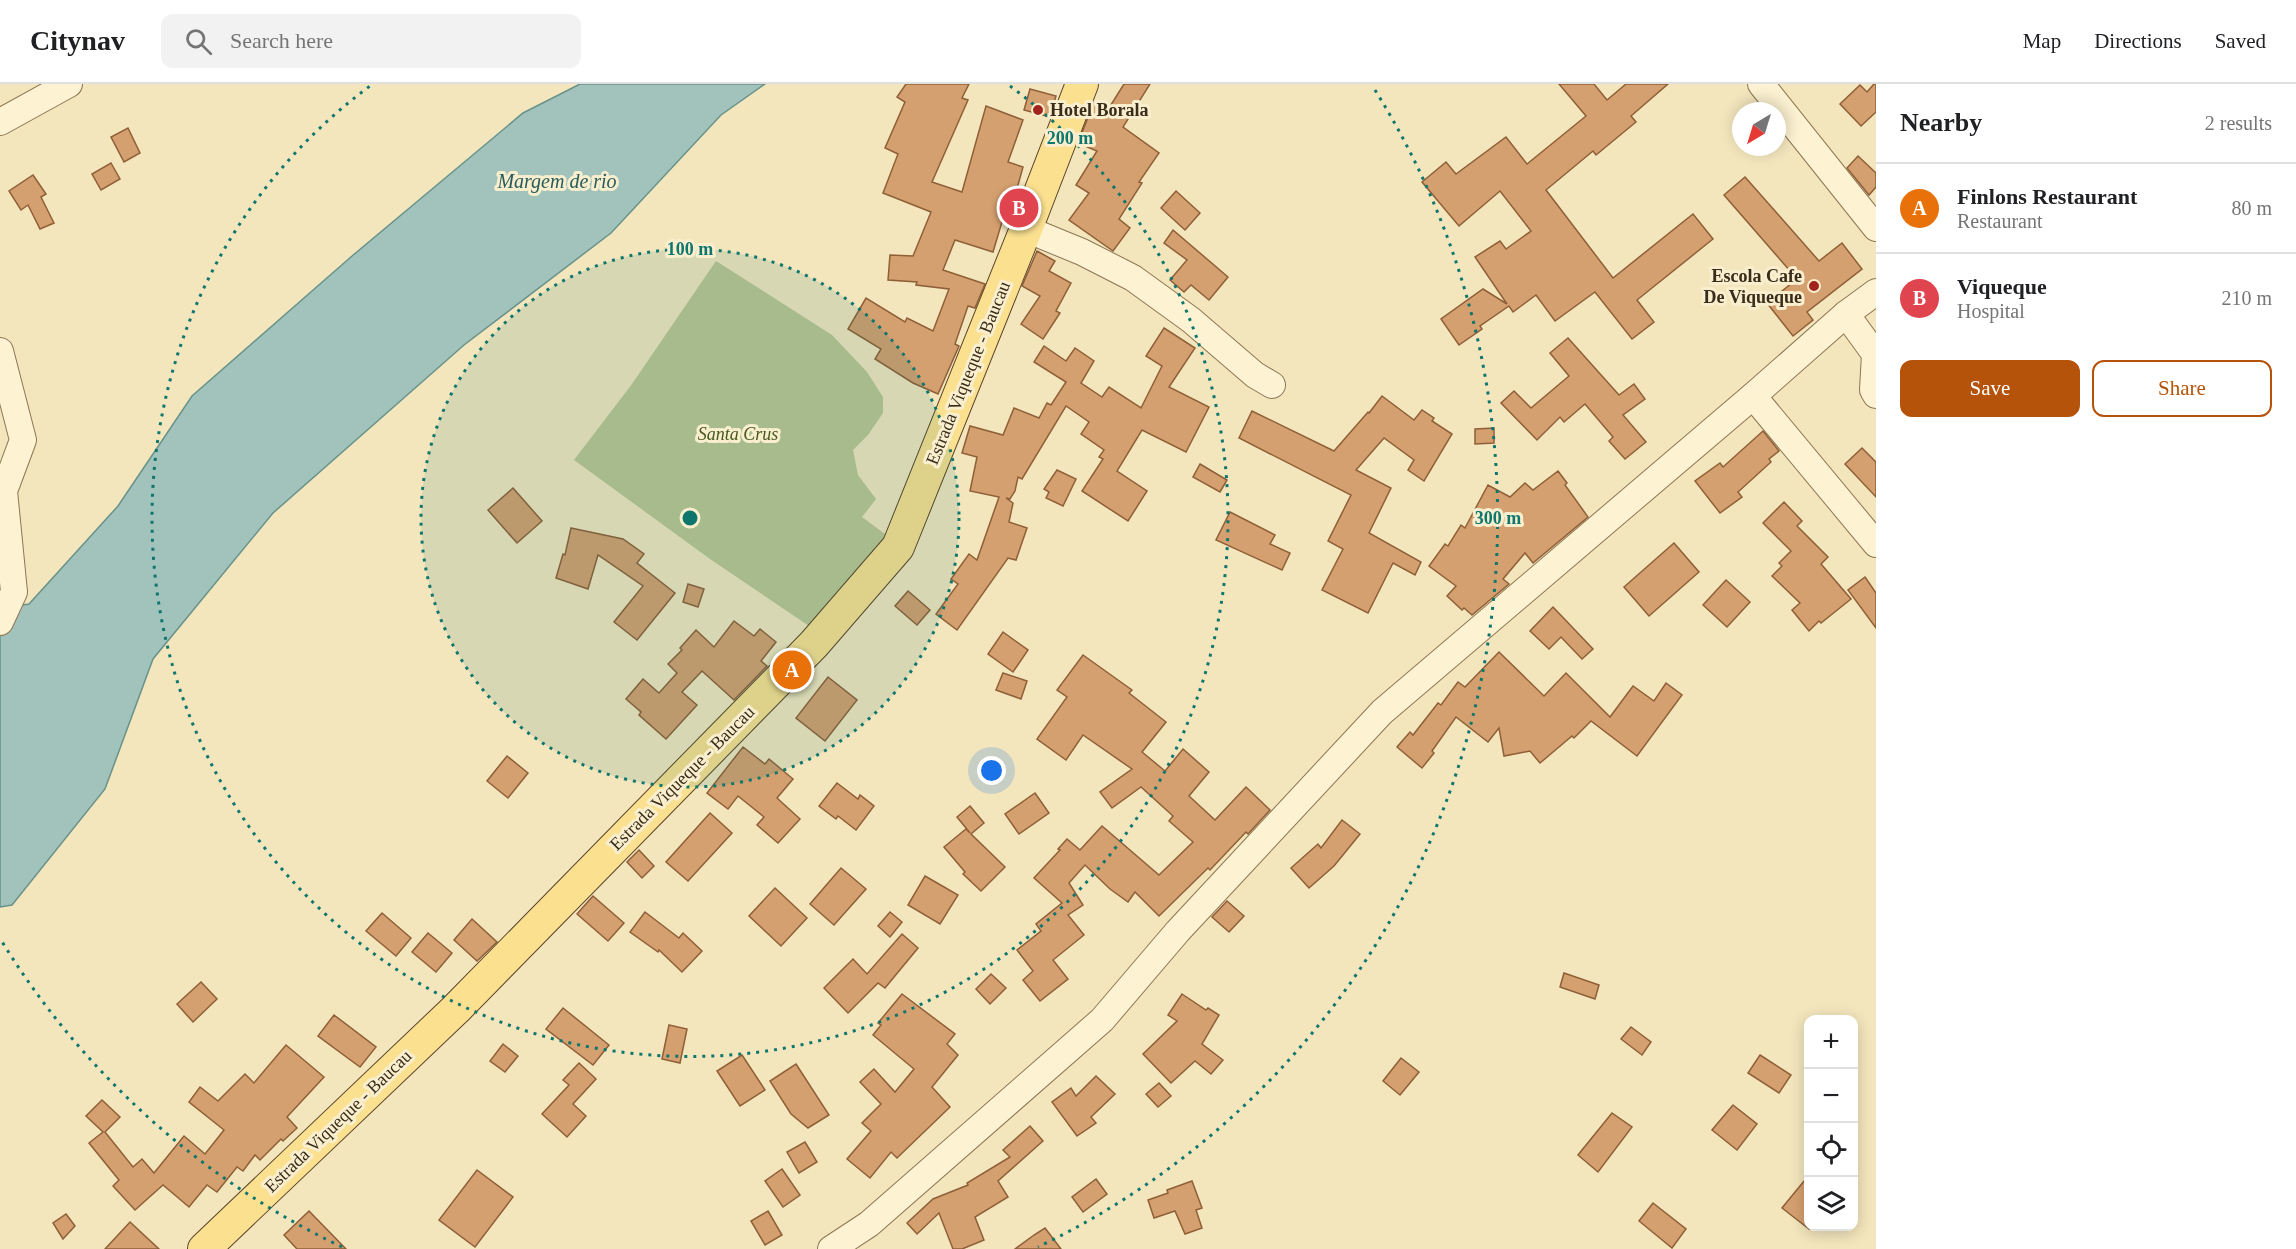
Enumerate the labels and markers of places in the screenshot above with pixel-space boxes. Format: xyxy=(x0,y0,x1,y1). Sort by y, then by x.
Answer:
place label: Hotel Borala xyxy=(1050,100,1148,120)
marker: Hotel Borala xyxy=(1031,103,1045,117)
pin: B xyxy=(1000,186,1038,230)
place label: Escola Cafe De Viqueque xyxy=(1703,266,1802,307)
marker: Escola Cafe De Viqueque xyxy=(1807,279,1821,293)
centre of rings xyxy=(680,508,700,528)
pin: A xyxy=(772,648,812,692)

